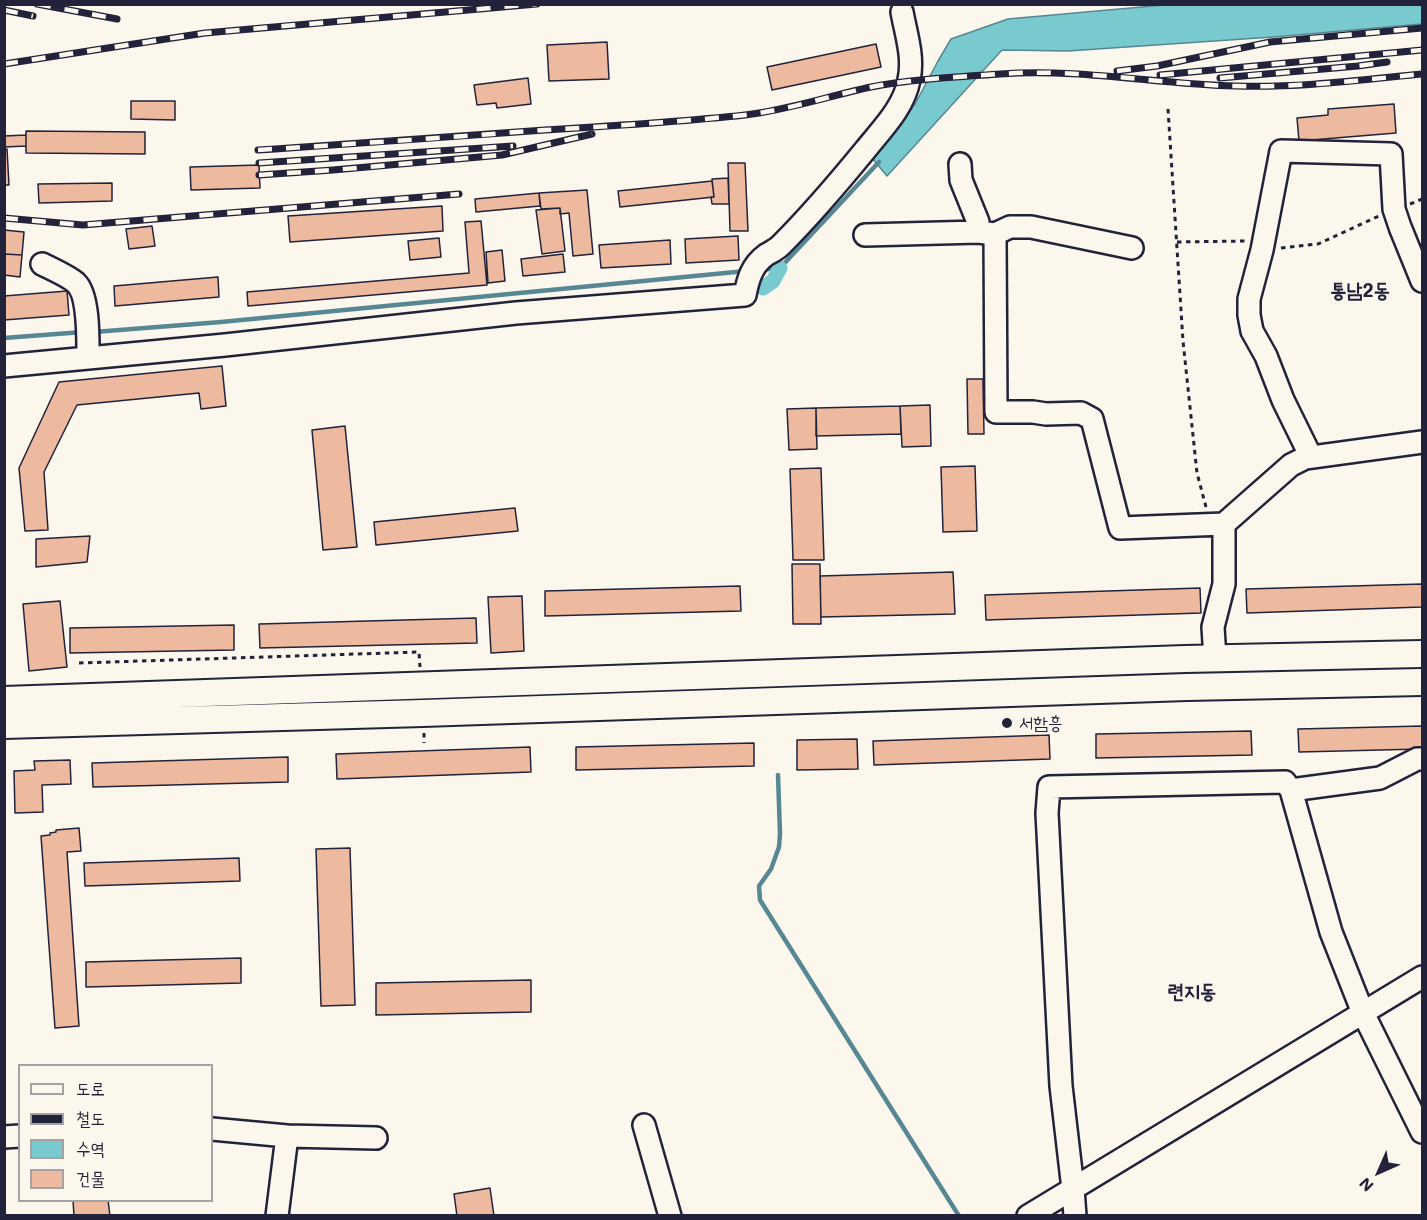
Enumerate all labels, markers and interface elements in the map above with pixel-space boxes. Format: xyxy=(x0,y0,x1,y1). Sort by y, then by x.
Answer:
district label: 통남2동 xyxy=(1330,279,1390,303)
place label: 서함흥 xyxy=(1019,712,1062,734)
marker: 서함흥 xyxy=(1000,716,1014,730)
district label: 련지동 xyxy=(1168,980,1216,1004)
legend xyxy=(18,1064,213,1202)
text: 도로 xyxy=(76,1076,105,1100)
text: 철도 xyxy=(76,1106,105,1130)
text: 수역 xyxy=(76,1136,105,1160)
north arrow xyxy=(1349,1142,1409,1202)
text: 건물 xyxy=(76,1166,105,1190)
text: N xyxy=(1354,1173,1378,1197)

